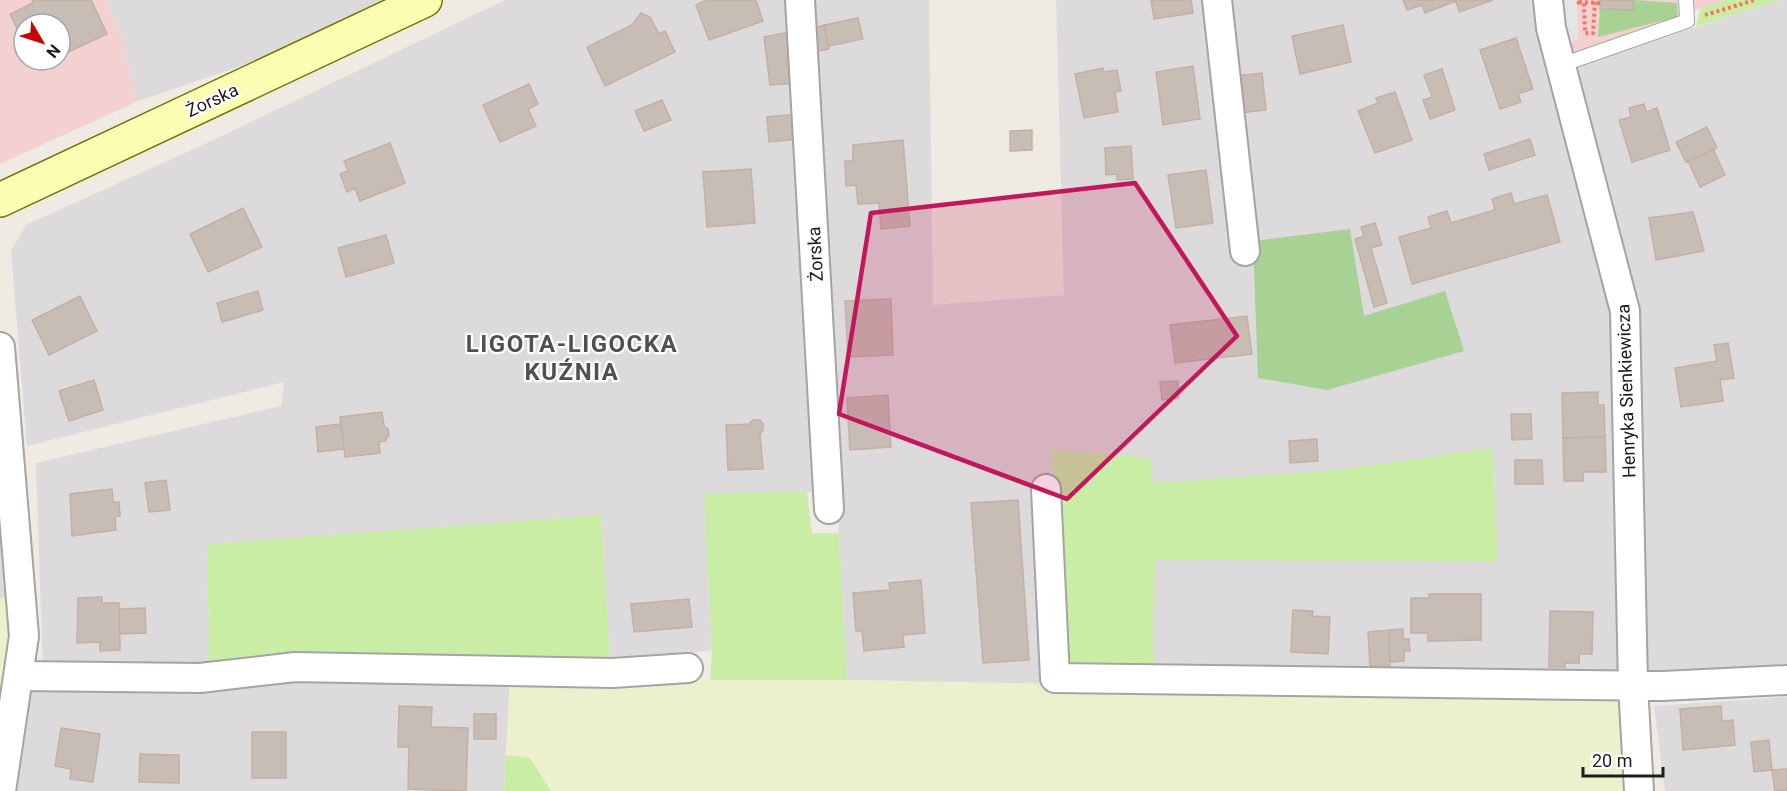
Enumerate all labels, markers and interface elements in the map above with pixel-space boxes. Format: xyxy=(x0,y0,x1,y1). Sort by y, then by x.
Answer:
north arrow xyxy=(12,12,72,72)
text: N xyxy=(42,41,64,61)
street label: Żorska xyxy=(183,79,241,121)
street label: Żorska xyxy=(803,226,827,282)
street label: Henryka Sienkiewicza xyxy=(1612,304,1640,478)
district label: LIGOTA-LIGOCKA KUŹNIA xyxy=(466,330,678,386)
scale bar xyxy=(1583,740,1662,778)
text: 20 m xyxy=(1592,750,1632,771)

